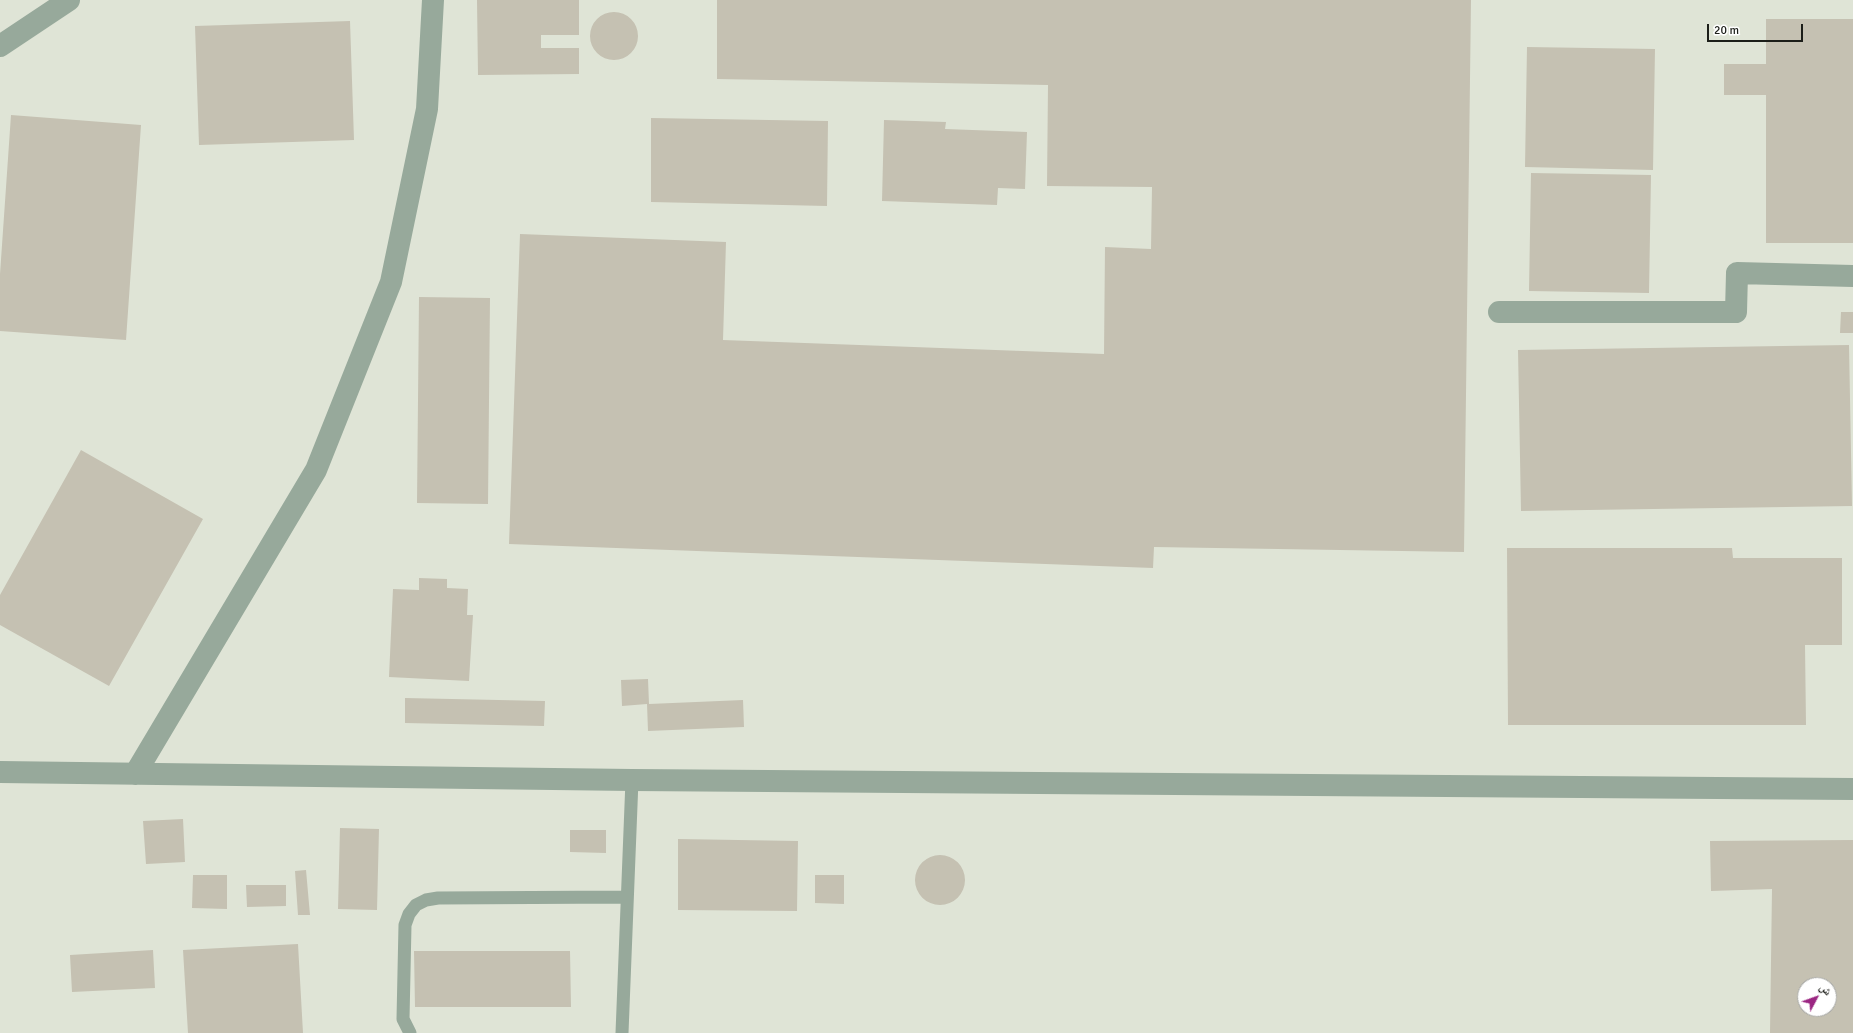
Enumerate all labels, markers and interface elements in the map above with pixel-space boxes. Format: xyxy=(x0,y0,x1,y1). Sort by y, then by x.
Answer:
scale bar xyxy=(1709,16,1805,42)
text: 20 m xyxy=(1714,23,1739,38)
north arrow xyxy=(1797,977,1837,1017)
text: ش xyxy=(1817,981,1834,998)

